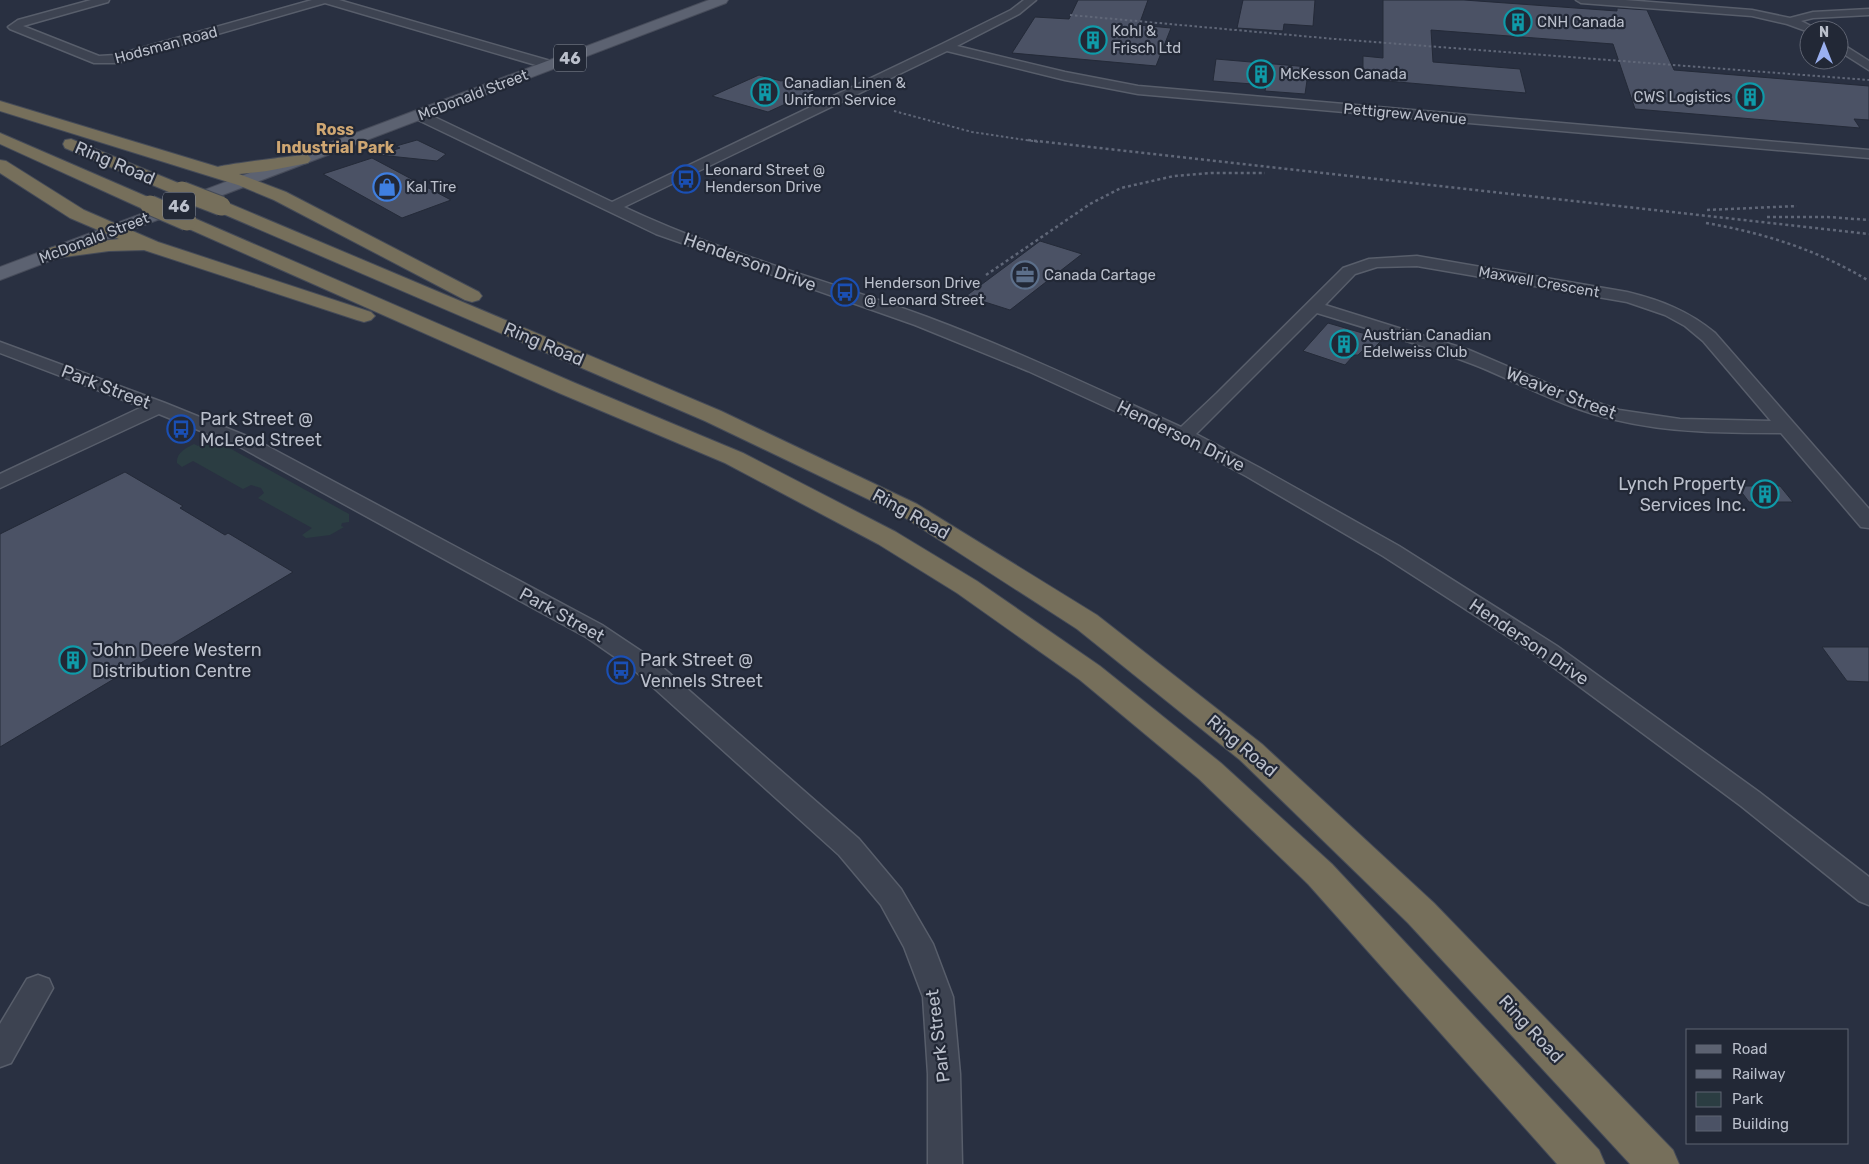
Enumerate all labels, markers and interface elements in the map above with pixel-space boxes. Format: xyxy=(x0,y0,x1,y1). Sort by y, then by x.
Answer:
building icon: CNH Canada xyxy=(1503,7,1533,37)
place label: CNH Canada xyxy=(1537,13,1625,31)
north arrow xyxy=(1799,20,1849,70)
place label: Kohl & Frisch Ltd xyxy=(1112,22,1181,57)
street label: Hodsman Road xyxy=(113,23,219,67)
text: N xyxy=(1819,24,1829,41)
building icon: Kohl & Frisch Ltd xyxy=(1078,25,1108,55)
road number: 46 xyxy=(554,44,586,72)
building icon: McKesson Canada xyxy=(1246,59,1276,89)
place label: McKesson Canada xyxy=(1280,65,1407,83)
street label: McDonald Street xyxy=(416,66,531,124)
place label: Canadian Linen & Uniform Service xyxy=(784,74,907,109)
building icon: Canadian Linen & Uniform Service xyxy=(750,77,780,107)
building icon: CWS Logistics xyxy=(1735,82,1765,112)
place label: CWS Logistics xyxy=(1634,88,1731,106)
street label: Pettigrew Avenue xyxy=(1343,100,1467,128)
district label: Ross Industrial Park xyxy=(276,120,395,157)
street label: Ring Road xyxy=(72,136,158,190)
place label: Leonard Street @ Henderson Drive xyxy=(705,161,825,196)
bus stop icon: Leonard Street @ Henderson Drive xyxy=(671,164,701,194)
shop icon: Kal Tire xyxy=(372,172,402,202)
place label: Kal Tire xyxy=(406,178,456,196)
road number: 46 xyxy=(163,192,195,220)
street label: McDonald Street xyxy=(37,209,152,267)
street label: Henderson Drive xyxy=(681,228,819,296)
office icon: Canada Cartage xyxy=(1010,260,1040,290)
street label: Maxwell Crescent xyxy=(1477,262,1601,302)
place label: Canada Cartage xyxy=(1044,266,1156,284)
place label: Henderson Drive @ Leonard Street xyxy=(864,274,984,309)
bus stop icon: Henderson Drive @ Leonard Street xyxy=(830,277,860,307)
street label: Ring Road xyxy=(501,317,587,371)
place label: Austrian Canadian Edelweiss Club xyxy=(1363,326,1491,361)
building icon: Austrian Canadian Edelweiss Club xyxy=(1329,329,1359,359)
street label: Park Street xyxy=(58,360,154,414)
street label: Weaver Street xyxy=(1503,362,1619,424)
street label: Henderson Drive xyxy=(1113,396,1249,476)
place label: Park Street @ McLeod Street xyxy=(200,408,322,451)
bus stop icon: Park Street @ McLeod Street xyxy=(166,414,196,444)
place label: Lynch Property Services Inc. xyxy=(1618,473,1746,516)
building icon: Lynch Property Services Inc. xyxy=(1750,479,1780,509)
street label: Ring Road xyxy=(869,484,953,544)
street label: Park Street xyxy=(516,583,608,647)
street label: Henderson Drive xyxy=(1465,594,1593,690)
place label: John Deere Western Distribution Centre xyxy=(92,639,262,682)
building icon: John Deere Western Distribution Centre xyxy=(58,645,88,675)
place label: Park Street @ Vennels Street xyxy=(640,649,763,692)
bus stop icon: Park Street @ Vennels Street xyxy=(606,655,636,685)
street label: Ring Road xyxy=(1202,710,1282,782)
street label: Park Street xyxy=(921,988,955,1084)
street label: Ring Road xyxy=(1494,990,1568,1068)
legend xyxy=(1686,1029,1849,1144)
text: Road xyxy=(1732,1040,1768,1058)
text: Railway xyxy=(1732,1065,1786,1083)
text: Park xyxy=(1732,1090,1763,1108)
text: Building xyxy=(1732,1115,1789,1133)

